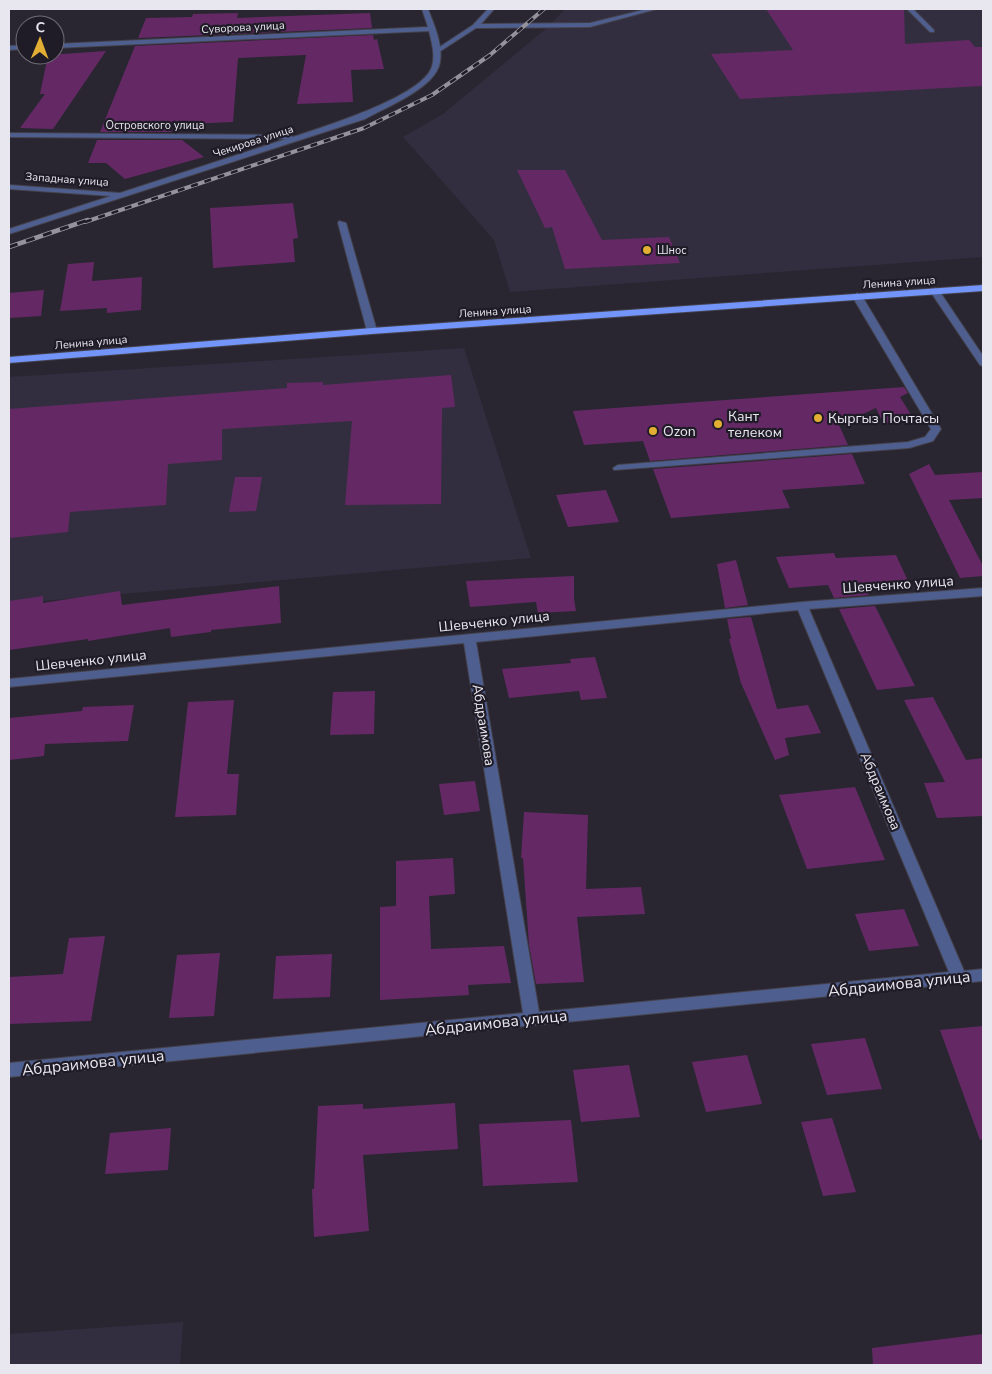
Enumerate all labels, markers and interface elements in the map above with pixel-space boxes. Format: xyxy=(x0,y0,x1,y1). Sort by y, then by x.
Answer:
north arrow xyxy=(15,15,65,65)
text: С xyxy=(35,18,46,37)
street label: Суворова улица xyxy=(201,18,285,37)
street label: Островского улица xyxy=(105,118,205,133)
street label: Чекирова улица xyxy=(211,121,295,162)
street label: Западная улица xyxy=(25,169,109,190)
place label: Шнос xyxy=(657,243,686,258)
marker: Шнос xyxy=(641,244,653,256)
street label: Ленина улица xyxy=(862,272,936,293)
street label: Ленина улица xyxy=(458,301,532,322)
street label: Ленина улица xyxy=(54,332,128,353)
place label: Кант телеком xyxy=(728,407,782,442)
place label: Кыргыз Почтасы xyxy=(828,409,939,428)
marker: Кыргыз Почтасы xyxy=(812,412,824,424)
marker: Кант телеком xyxy=(712,418,724,430)
place label: Ozon xyxy=(663,422,696,441)
marker: Ozon xyxy=(647,425,659,437)
street label: Шевченко улица xyxy=(842,571,954,598)
street label: Шевченко улица xyxy=(438,606,550,637)
street label: Шевченко улица xyxy=(35,645,147,676)
street label: Абдраимова xyxy=(468,683,499,767)
street label: Абдраимова xyxy=(856,749,905,833)
street label: Абдраимова улица xyxy=(827,966,971,1002)
street label: Абдраимова улица xyxy=(424,1005,568,1041)
street label: Абдраимова улица xyxy=(21,1045,165,1081)

